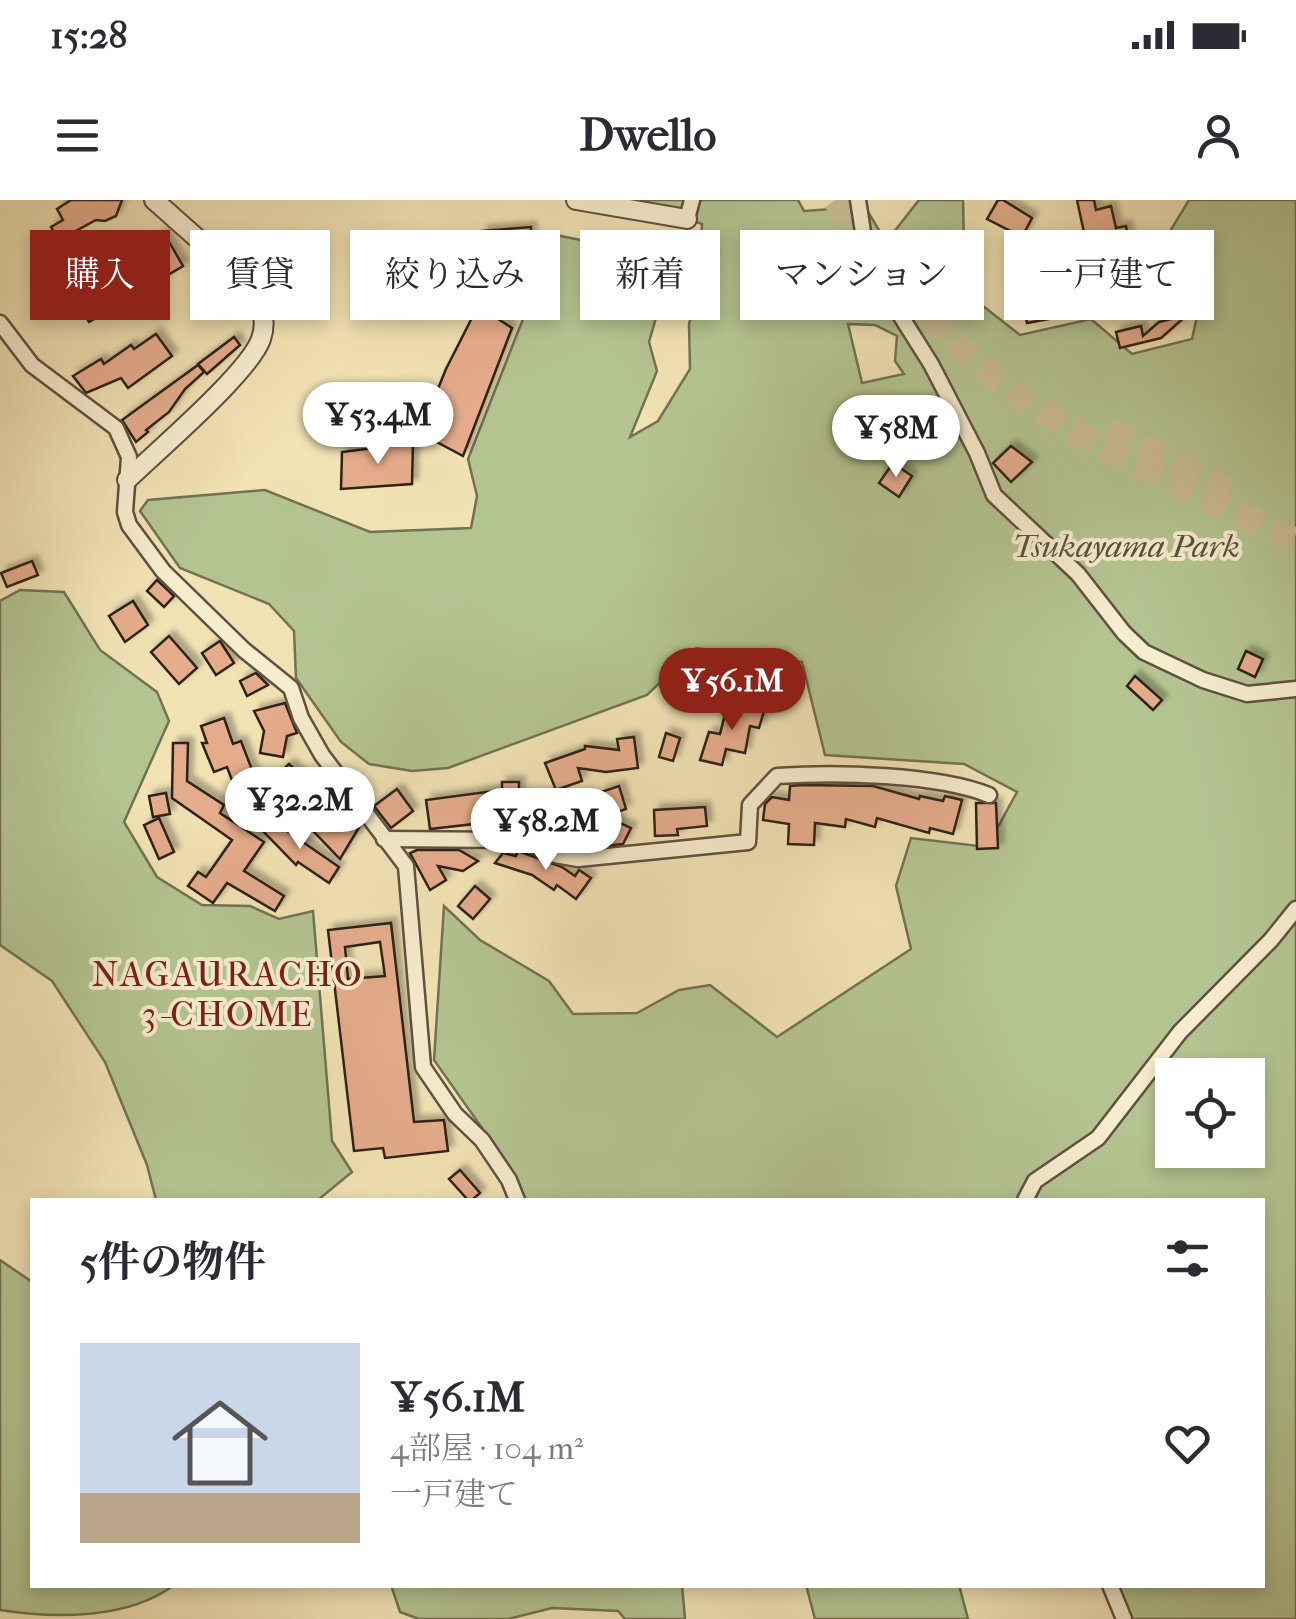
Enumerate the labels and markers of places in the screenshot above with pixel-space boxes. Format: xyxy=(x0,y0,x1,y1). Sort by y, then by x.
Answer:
pin: ¥53.4M xyxy=(297,382,459,467)
pin: ¥58M xyxy=(837,395,955,480)
pin: ¥56.1M xyxy=(651,648,813,733)
pin: ¥32.2M xyxy=(219,767,381,852)
pin: ¥58.2M xyxy=(465,788,627,873)

